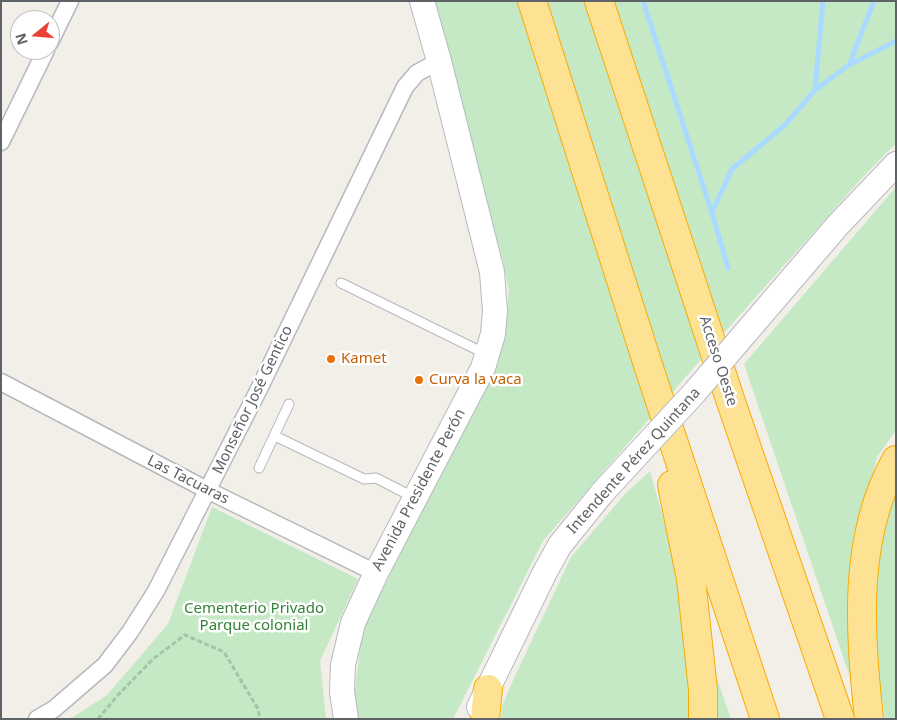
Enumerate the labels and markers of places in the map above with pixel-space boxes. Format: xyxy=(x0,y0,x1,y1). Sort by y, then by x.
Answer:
place label: Kamet xyxy=(341,350,387,368)
marker: Kamet xyxy=(325,353,337,365)
place label: Curva la vaca xyxy=(429,371,522,389)
marker: Curva la vaca xyxy=(413,374,425,386)

